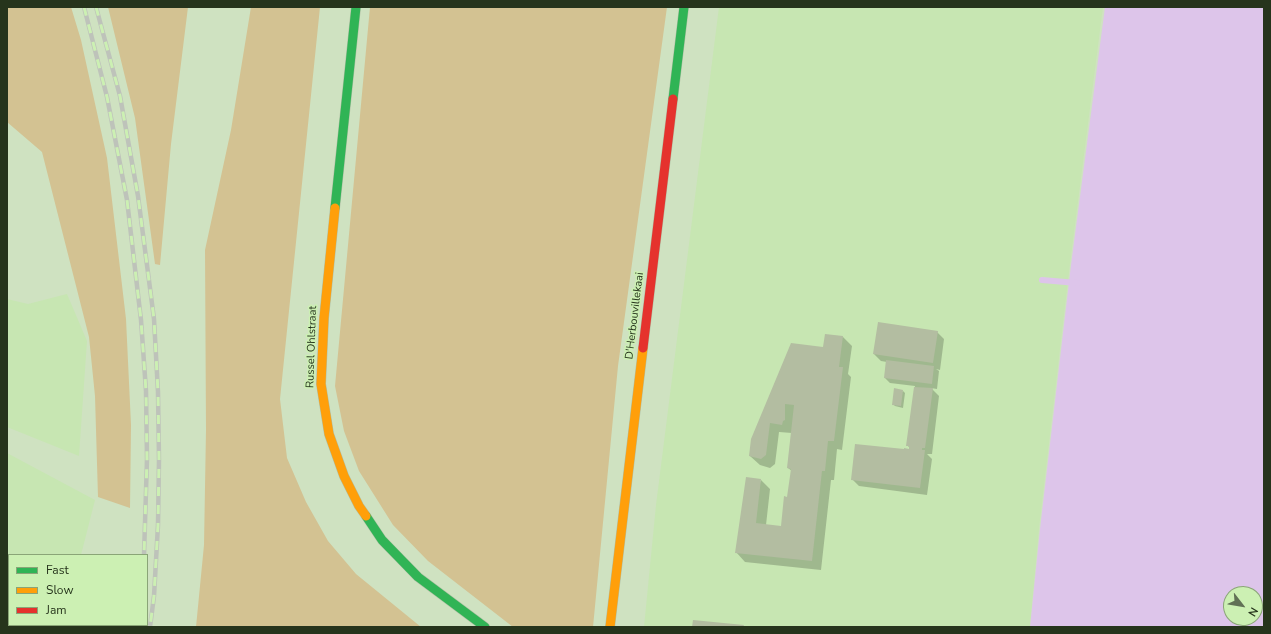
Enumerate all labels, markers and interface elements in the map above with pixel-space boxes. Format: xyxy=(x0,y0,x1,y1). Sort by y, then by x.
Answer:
street label: D'Herbouvillekaai xyxy=(623,272,647,360)
street label: Russel Ohlstraat xyxy=(304,306,320,388)
legend xyxy=(8,554,148,626)
text: Fast xyxy=(46,562,69,578)
text: Slow xyxy=(46,582,74,598)
north arrow xyxy=(1223,586,1263,626)
text: Jam xyxy=(46,602,67,618)
text: N xyxy=(1244,605,1261,619)

